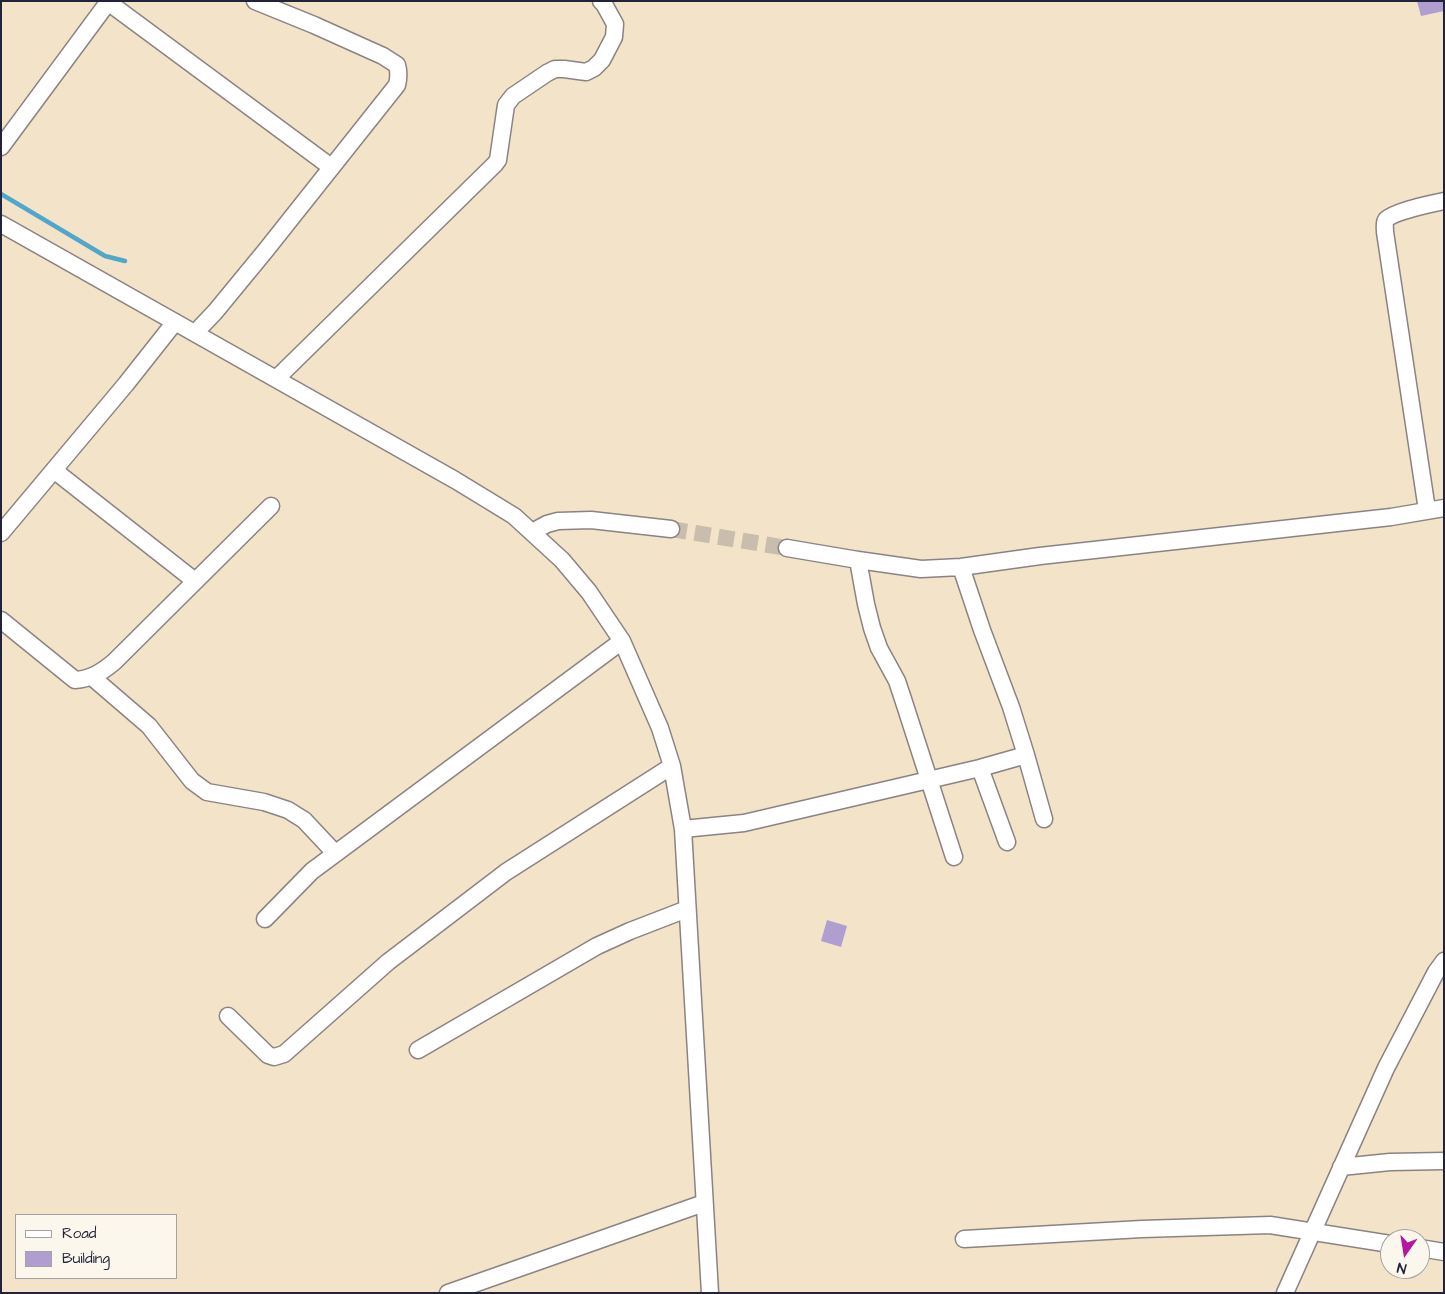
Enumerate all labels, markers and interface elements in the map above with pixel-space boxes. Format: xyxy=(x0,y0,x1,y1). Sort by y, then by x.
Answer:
legend xyxy=(15,1214,178,1279)
text: Road xyxy=(62,1223,96,1244)
north arrow xyxy=(1380,1229,1430,1279)
text: Building xyxy=(62,1248,110,1269)
text: N xyxy=(1395,1257,1408,1278)

